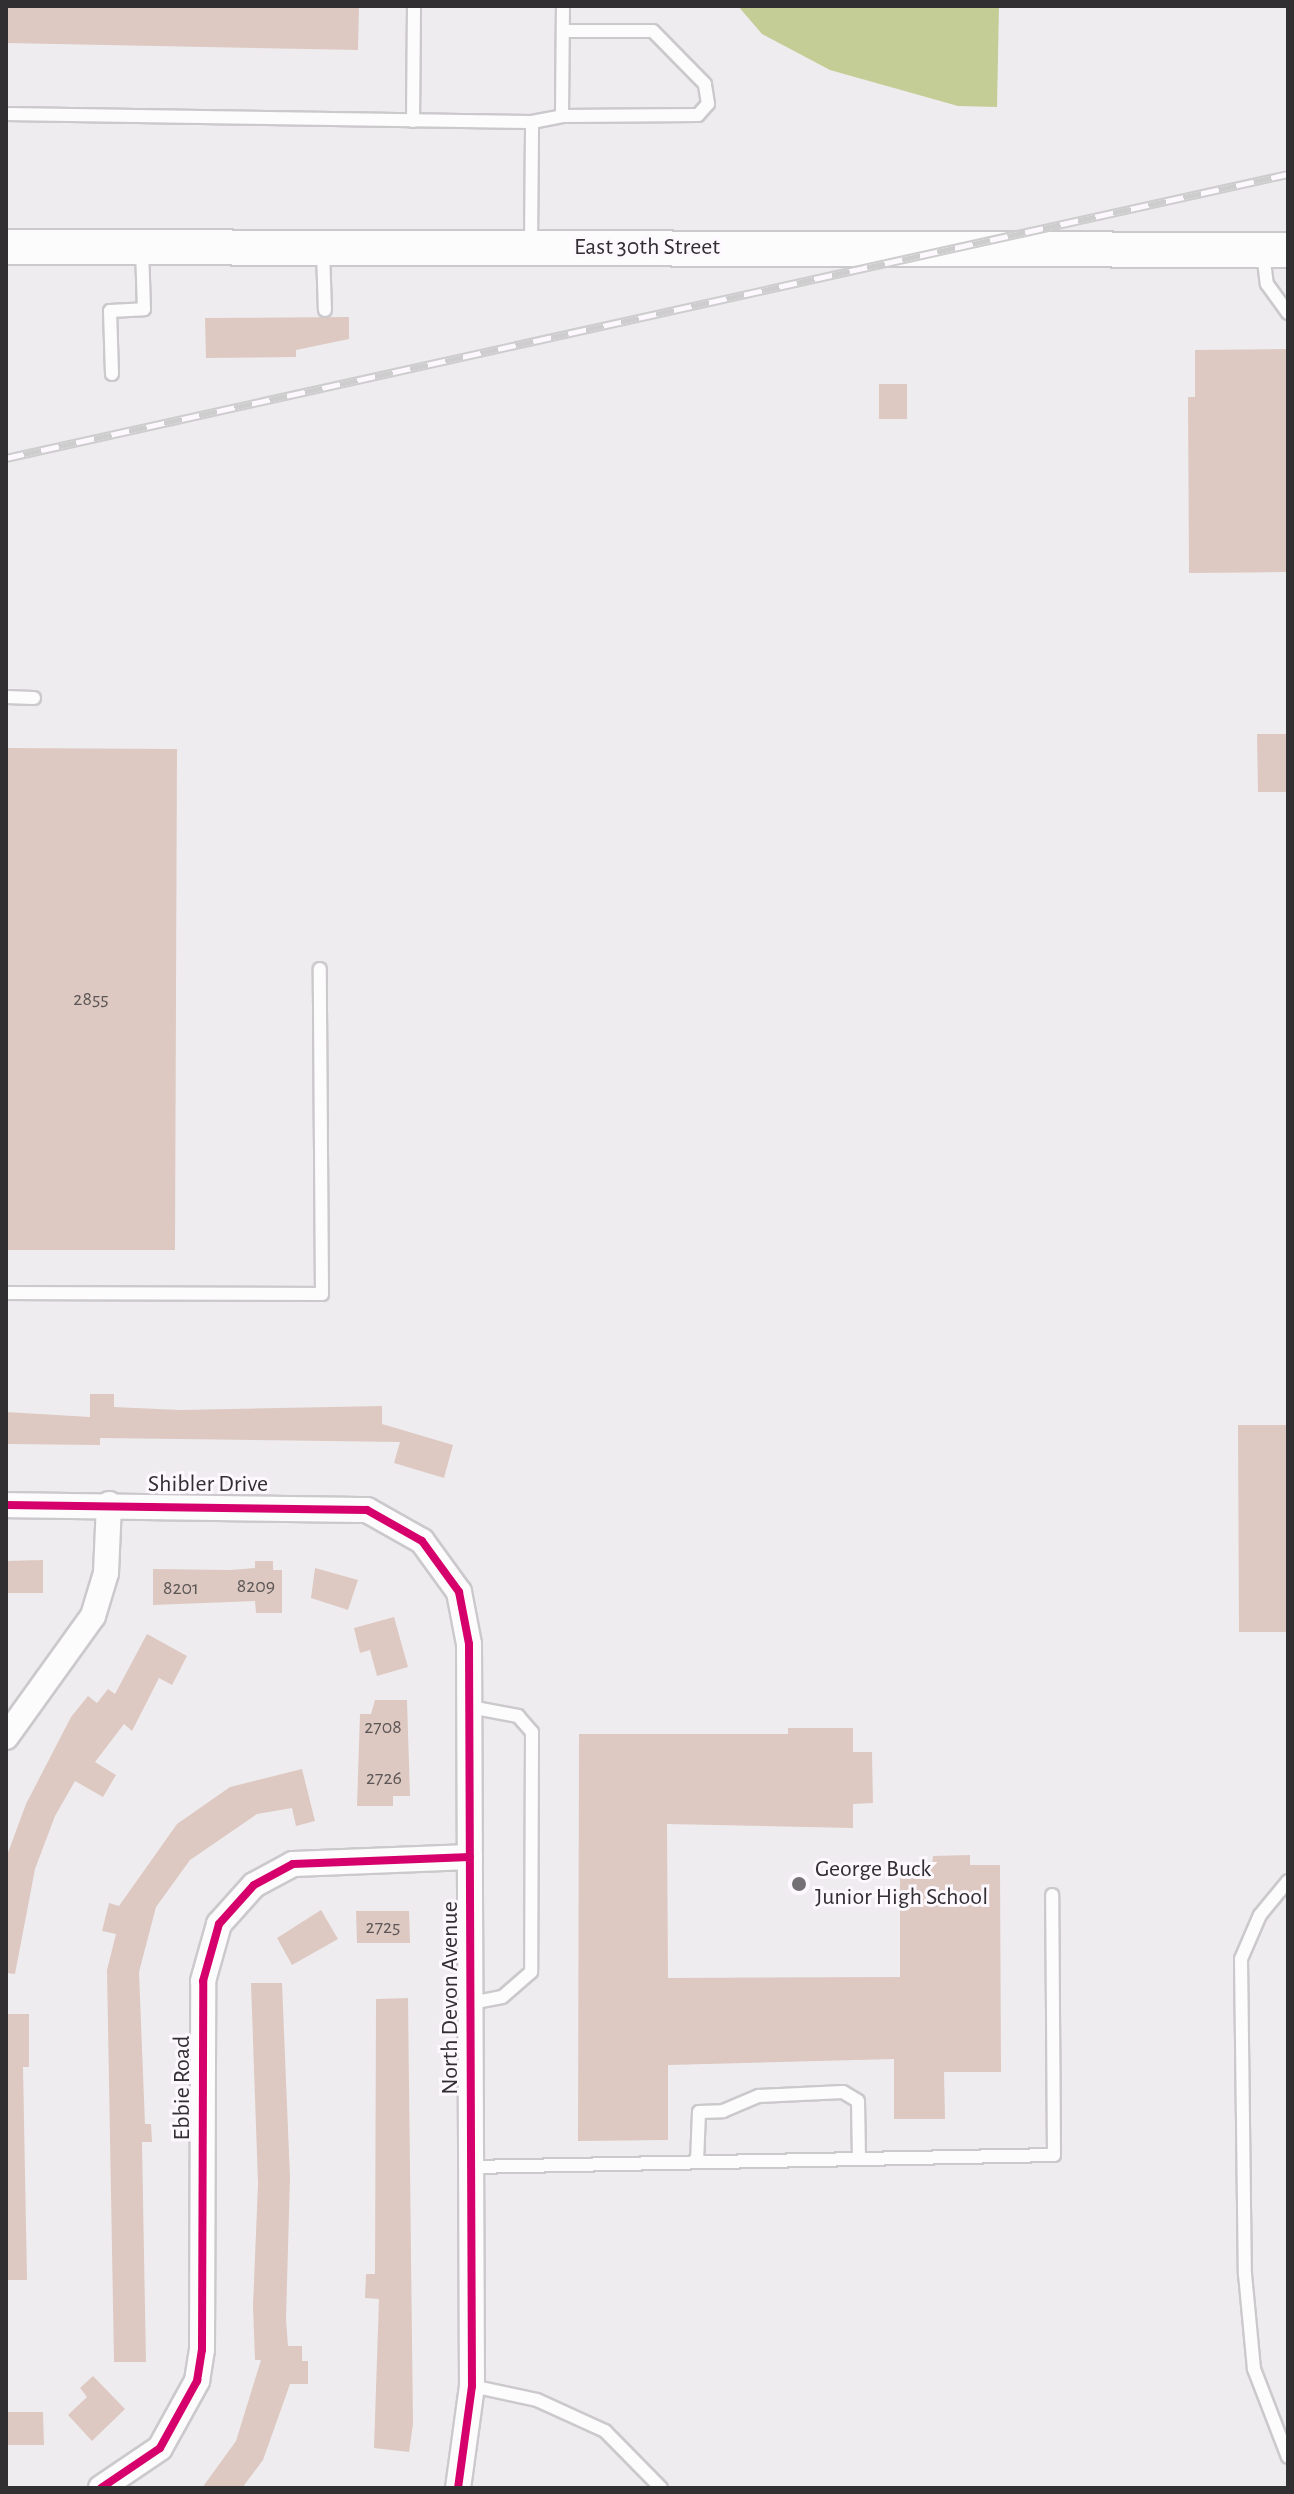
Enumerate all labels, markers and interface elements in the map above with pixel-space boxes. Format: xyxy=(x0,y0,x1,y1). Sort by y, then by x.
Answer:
street label: East 30th Street xyxy=(574,234,720,262)
house number: 2855 xyxy=(73,987,109,1011)
street label: Shibler Drive xyxy=(148,1471,268,1499)
house number: 8209 xyxy=(237,1574,275,1598)
house number: 8201 xyxy=(163,1576,199,1600)
house number: 2708 xyxy=(364,1715,402,1739)
house number: 2726 xyxy=(366,1766,402,1790)
place label: George Buck Junior High School xyxy=(815,1856,988,1912)
marker: George Buck Junior High School xyxy=(790,1875,808,1893)
street label: North Devon Avenue xyxy=(437,1901,465,2095)
house number: 2725 xyxy=(366,1915,400,1939)
street label: Ebbie Road xyxy=(169,2036,197,2140)

